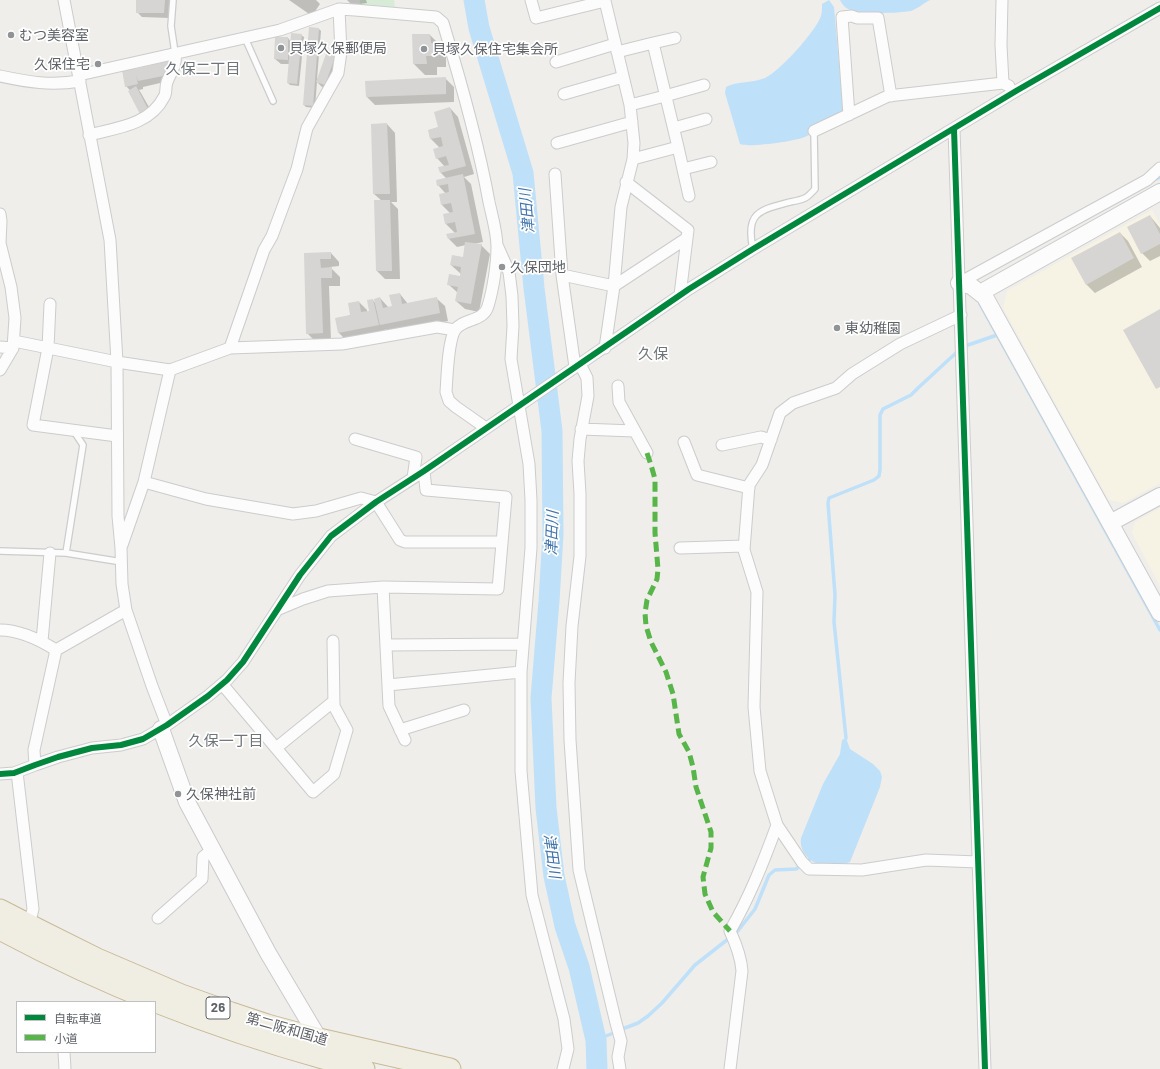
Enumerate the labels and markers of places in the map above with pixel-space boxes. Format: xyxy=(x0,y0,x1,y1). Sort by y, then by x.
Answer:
place label: むつ美容室 xyxy=(19,27,89,43)
marker: むつ美容室 xyxy=(6,30,16,40)
place label: 貝塚久保郵便局 xyxy=(289,40,387,56)
place label: 貝塚久保住宅集会所 xyxy=(432,41,558,57)
marker: 貝塚久保郵便局 xyxy=(276,43,286,53)
marker: 貝塚久保住宅集会所 xyxy=(419,44,429,54)
place label: 久保住宅 xyxy=(34,56,90,72)
marker: 久保住宅 xyxy=(93,59,103,69)
place label: 久保団地 xyxy=(510,259,566,275)
marker: 久保団地 xyxy=(497,262,507,272)
place label: 東幼稚園 xyxy=(845,320,901,336)
marker: 東幼稚園 xyxy=(832,323,842,333)
place label: 久保神社前 xyxy=(186,786,256,802)
marker: 久保神社前 xyxy=(173,789,183,799)

